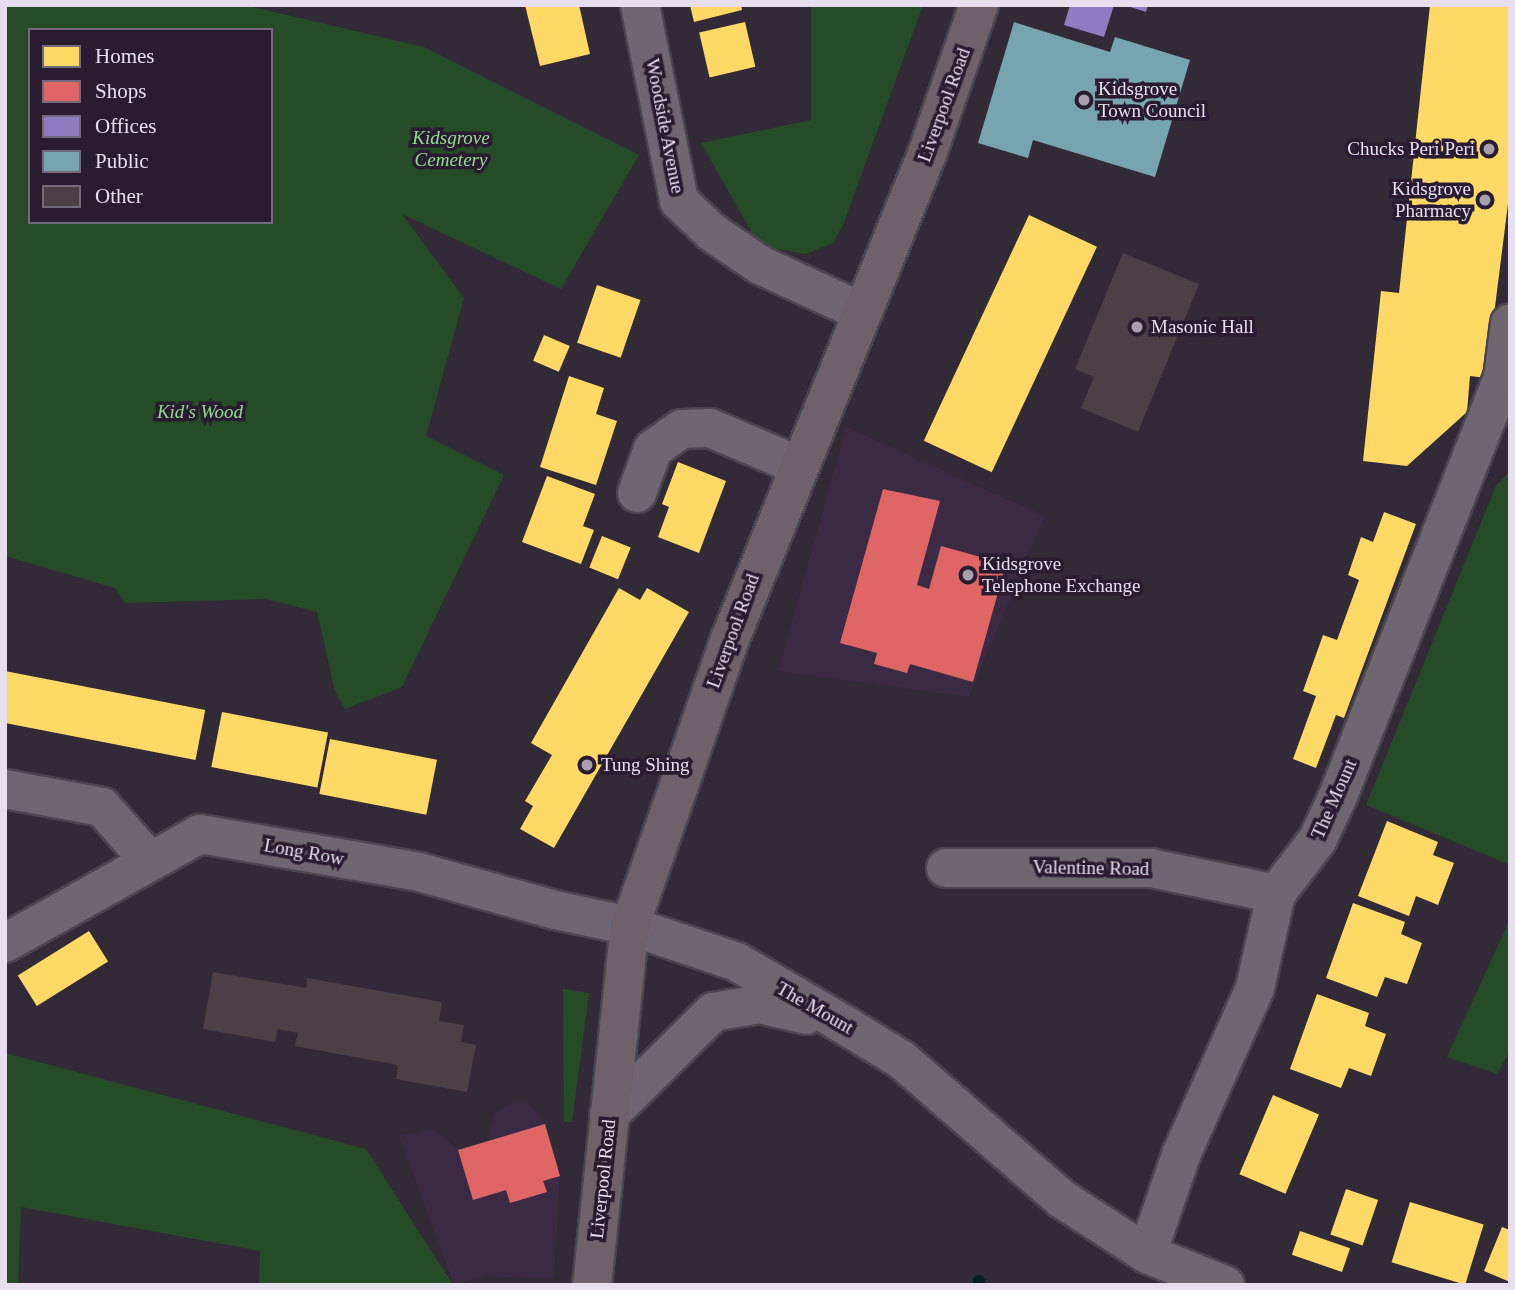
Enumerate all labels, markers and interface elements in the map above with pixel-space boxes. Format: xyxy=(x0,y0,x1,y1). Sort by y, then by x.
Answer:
legend xyxy=(28,28,273,224)
text: Homes xyxy=(95,44,155,68)
street label: Liverpool Road xyxy=(913,45,975,165)
street label: Woodside Avenue xyxy=(641,56,689,196)
place label: Kidsgrove Town Council xyxy=(1098,78,1206,122)
text: Shops xyxy=(95,79,146,103)
marker: Kidsgrove Town Council xyxy=(1076,92,1092,108)
text: Offices xyxy=(95,114,156,138)
park label: Kidsgrove Cemetery xyxy=(412,127,490,171)
place label: Chucks Peri Peri xyxy=(1347,138,1475,160)
marker: Chucks Peri Peri xyxy=(1481,141,1497,157)
text: Public xyxy=(95,149,149,173)
place label: Kidsgrove Pharmacy xyxy=(1392,178,1471,222)
text: Other xyxy=(95,184,143,208)
marker: Kidsgrove Pharmacy xyxy=(1477,192,1493,208)
place label: Masonic Hall xyxy=(1151,316,1254,338)
marker: Masonic Hall xyxy=(1129,319,1145,335)
park label: Kid's Wood xyxy=(157,401,243,423)
place label: Kidsgrove Telephone Exchange xyxy=(982,553,1141,597)
marker: Kidsgrove Telephone Exchange xyxy=(960,567,976,583)
street label: Liverpool Road xyxy=(702,571,764,691)
place label: Tung Shing xyxy=(601,754,690,776)
street label: The Mount xyxy=(1306,756,1362,842)
marker: Tung Shing xyxy=(579,757,595,773)
street label: Long Row xyxy=(262,834,346,870)
street label: Valentine Road xyxy=(1033,856,1149,880)
street label: The Mount xyxy=(773,977,857,1039)
street label: Liverpool Road xyxy=(585,1118,621,1240)

